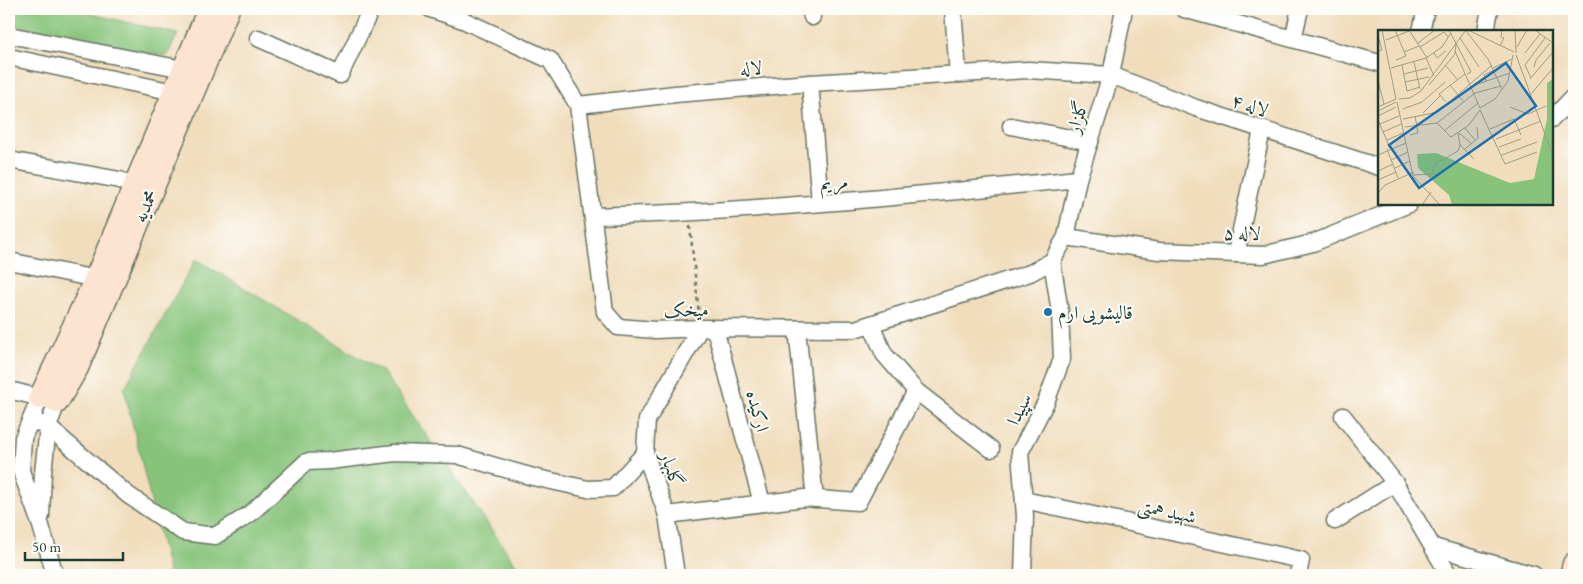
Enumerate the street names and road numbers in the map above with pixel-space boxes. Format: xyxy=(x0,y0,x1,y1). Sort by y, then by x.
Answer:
street label: لاله xyxy=(739,55,763,81)
street label: لاله ۴ xyxy=(1228,87,1272,123)
street label: گلزار xyxy=(1060,98,1094,138)
street label: مریم xyxy=(819,169,849,199)
street label: محمدیه xyxy=(127,185,163,226)
street label: لاله ۵ xyxy=(1223,220,1261,246)
street label: میخک xyxy=(663,297,709,323)
street label: ارکیده xyxy=(740,387,776,435)
street label: سپیدا xyxy=(1001,389,1038,430)
street label: گلبهار xyxy=(654,446,689,490)
street label: شهید همتی xyxy=(1135,493,1199,530)

